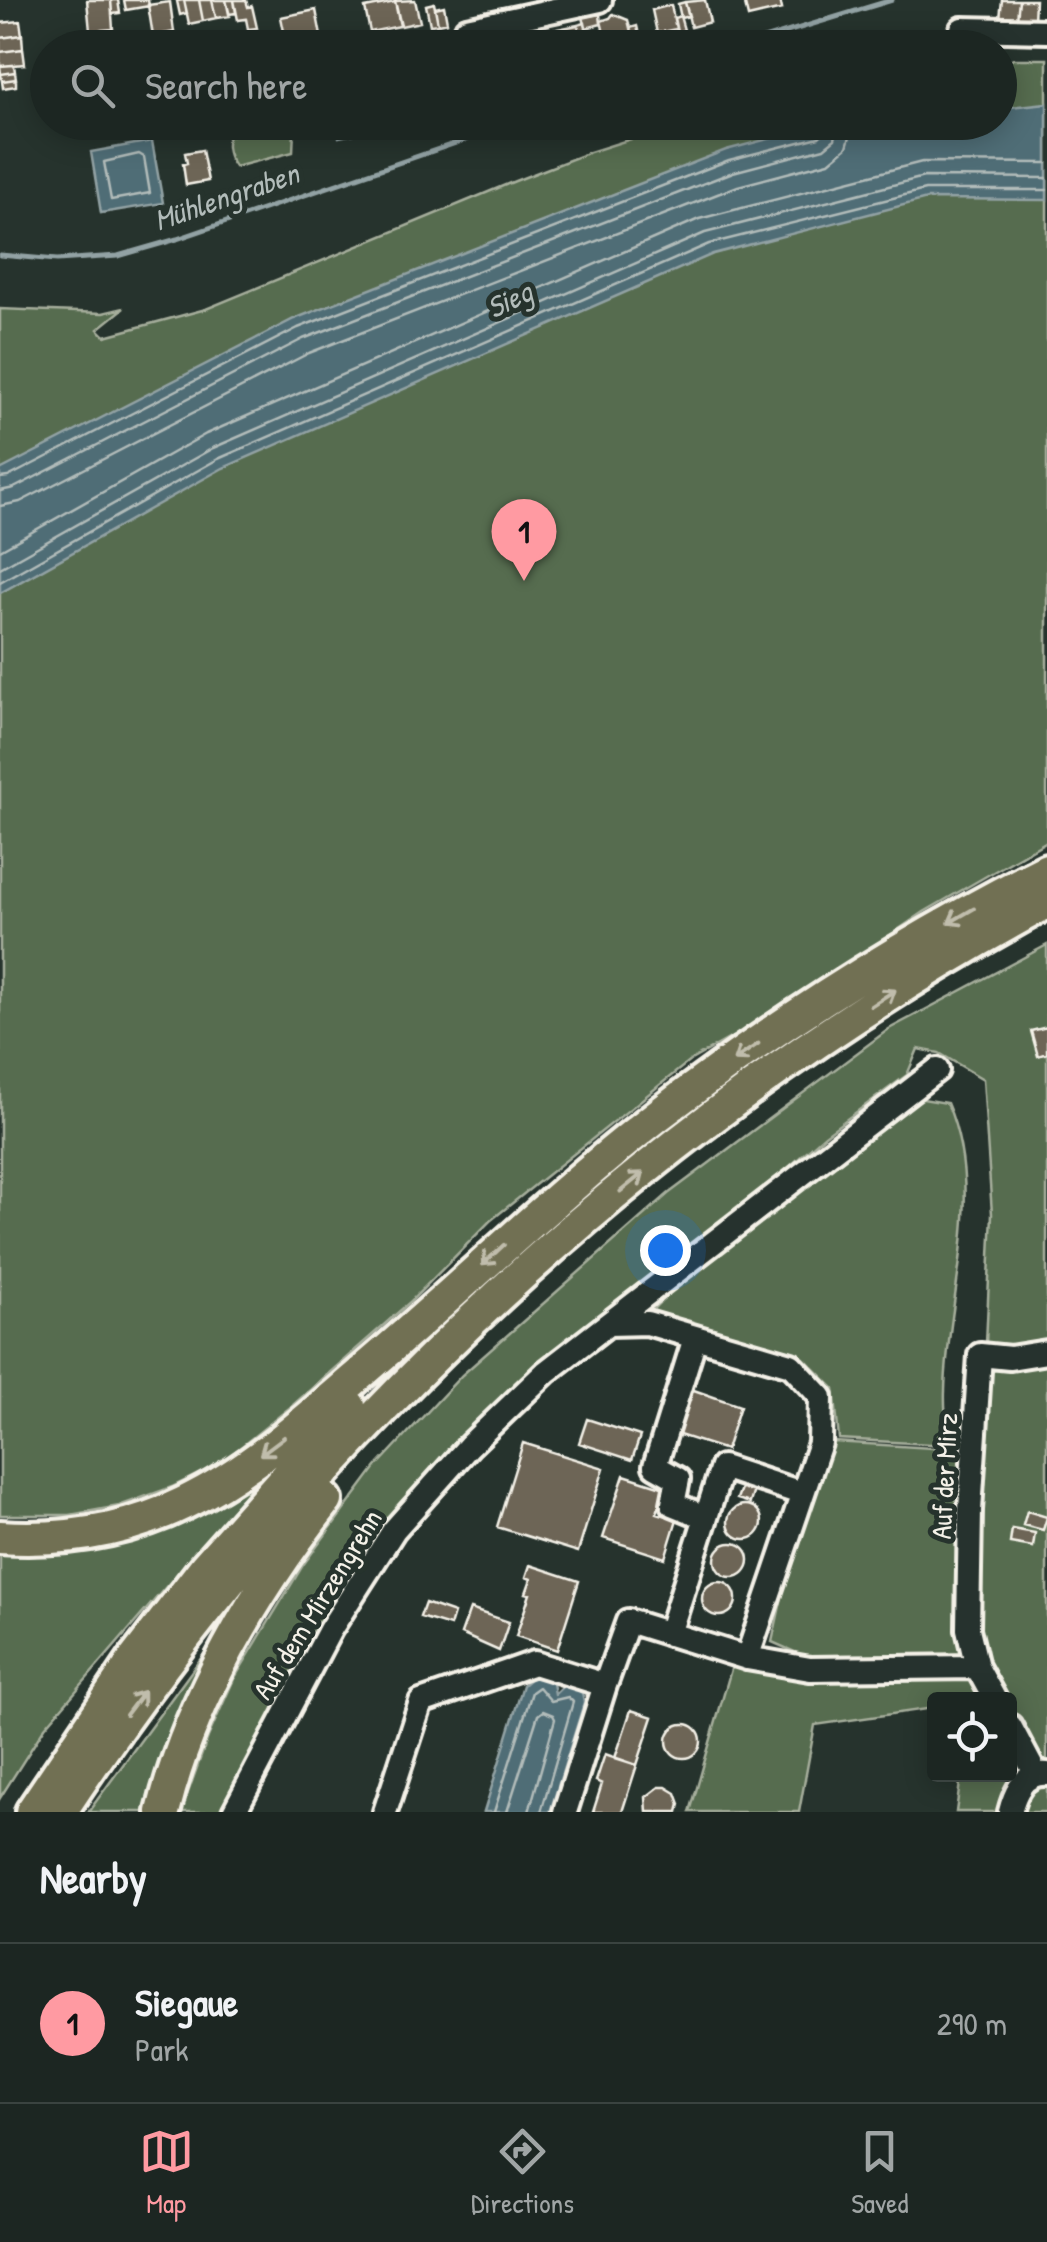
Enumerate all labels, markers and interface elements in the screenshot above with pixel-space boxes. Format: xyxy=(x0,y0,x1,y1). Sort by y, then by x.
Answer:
search box xyxy=(30,30,1017,140)
icon: search xyxy=(65,58,120,113)
text: Search here xyxy=(145,59,307,111)
water label: Mühlengraben xyxy=(148,152,306,240)
water label: Sieg xyxy=(480,270,540,328)
pin: 1 xyxy=(492,498,556,581)
one-way arrow xyxy=(947,906,976,926)
one-way arrow xyxy=(868,988,896,1009)
one-way arrow xyxy=(733,1041,761,1062)
one-way arrow xyxy=(618,1171,644,1193)
your location xyxy=(640,1225,691,1276)
one-way arrow xyxy=(481,1243,505,1267)
street label: Auf der Mirz xyxy=(922,1412,966,1540)
one-way arrow xyxy=(259,1435,286,1456)
street label: Auf dem Mirzengrehn xyxy=(243,1502,391,1706)
one-way arrow xyxy=(125,1690,146,1717)
map controls xyxy=(927,1692,1017,1782)
button: locate xyxy=(927,1692,1017,1782)
text: Nearby xyxy=(40,1849,147,1906)
text: Siegaue xyxy=(135,1976,238,2028)
text: 1 xyxy=(67,2002,78,2045)
text: 290 m xyxy=(937,2002,1007,2045)
text: Park xyxy=(135,2028,189,2071)
tab: Map xyxy=(139,2124,194,2222)
tab: Directions xyxy=(471,2124,574,2222)
tab: Saved xyxy=(851,2124,908,2222)

